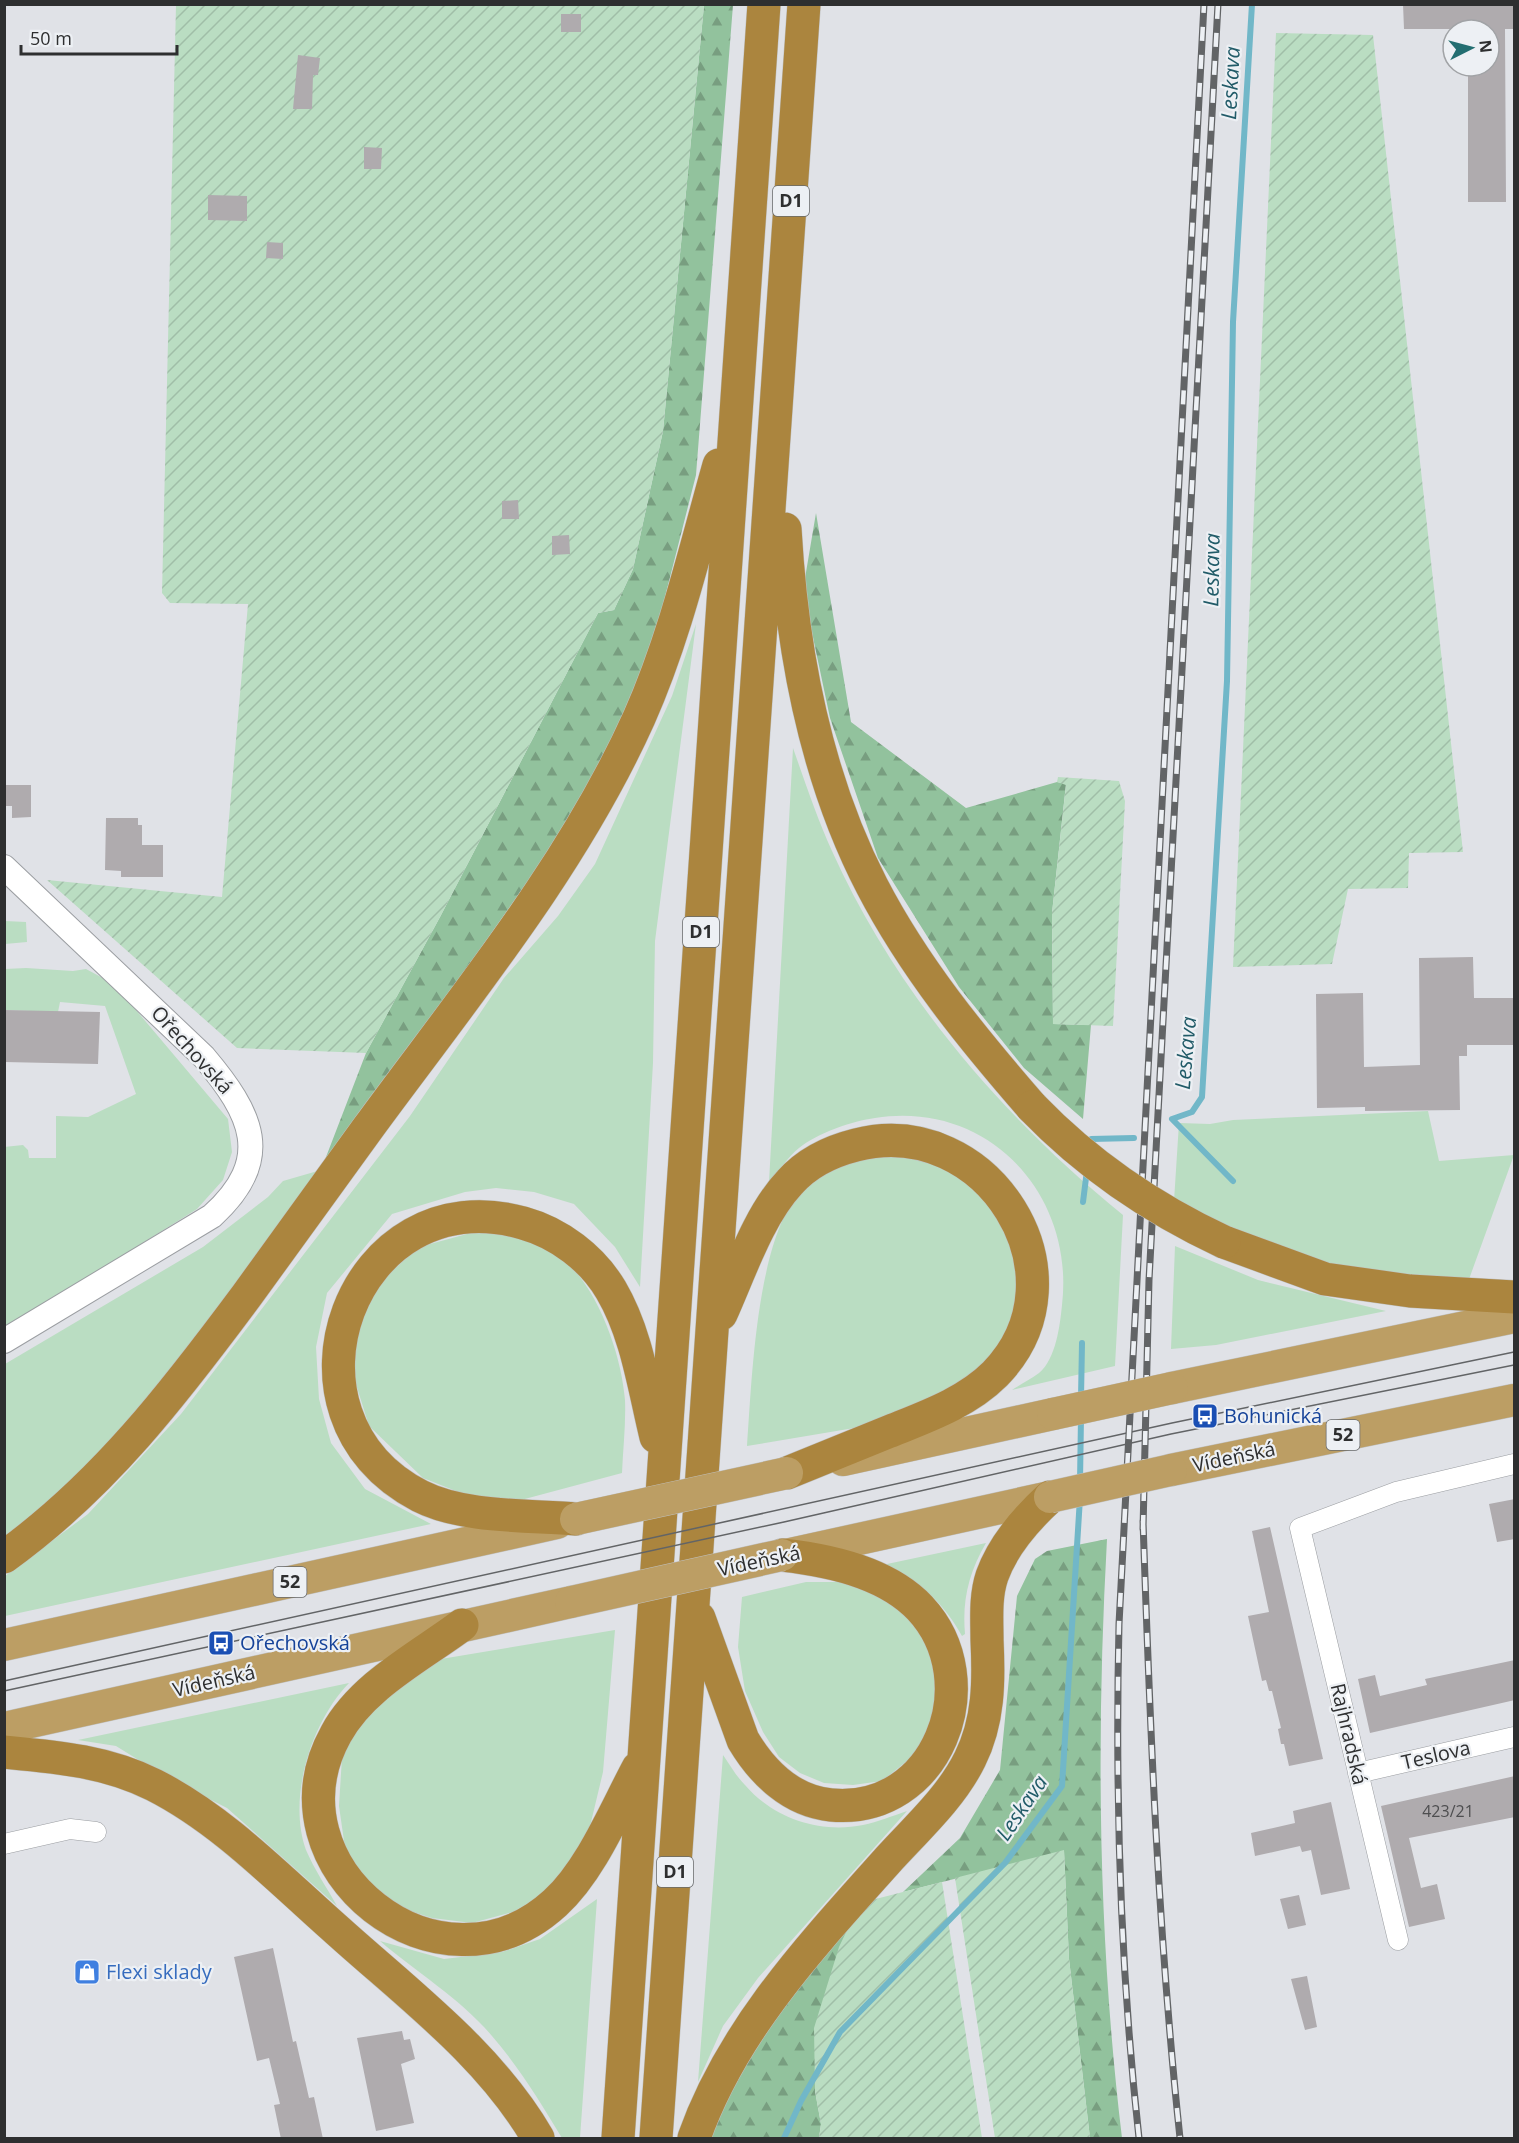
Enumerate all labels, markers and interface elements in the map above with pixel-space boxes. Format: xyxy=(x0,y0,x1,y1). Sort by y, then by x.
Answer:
scale bar xyxy=(21,18,177,56)
north arrow xyxy=(1441,18,1501,78)
text: 50 m xyxy=(30,26,72,50)
text: N xyxy=(1474,39,1498,54)
water label: Leskava xyxy=(1214,46,1246,120)
road number: D1 xyxy=(773,186,809,216)
water label: Leskava xyxy=(1196,533,1226,607)
road number: D1 xyxy=(683,917,719,947)
street label: Ořechovská xyxy=(146,1000,239,1100)
water label: Leskava xyxy=(1168,1015,1202,1091)
bus stop icon: Bohunická xyxy=(1190,1401,1220,1431)
place label: Bohunická xyxy=(1224,1402,1322,1429)
road number: 52 xyxy=(1326,1420,1360,1450)
street label: Vídeňská xyxy=(1190,1435,1278,1478)
street label: Vídeňská xyxy=(715,1539,803,1582)
road number: 52 xyxy=(274,1567,306,1597)
bus stop icon: Ořechovská xyxy=(206,1628,236,1658)
place label: Ořechovská xyxy=(240,1629,350,1656)
street label: Vídeňská xyxy=(170,1658,258,1703)
street label: Rajhradská xyxy=(1325,1680,1374,1787)
street label: Teslova xyxy=(1399,1733,1473,1776)
water label: Leskava xyxy=(989,1769,1053,1846)
house number: 423/21 xyxy=(1422,1800,1474,1822)
road number: D1 xyxy=(657,1857,693,1887)
shop icon: Flexi sklady xyxy=(72,1957,102,1987)
place label: Flexi sklady xyxy=(106,1958,213,1985)

